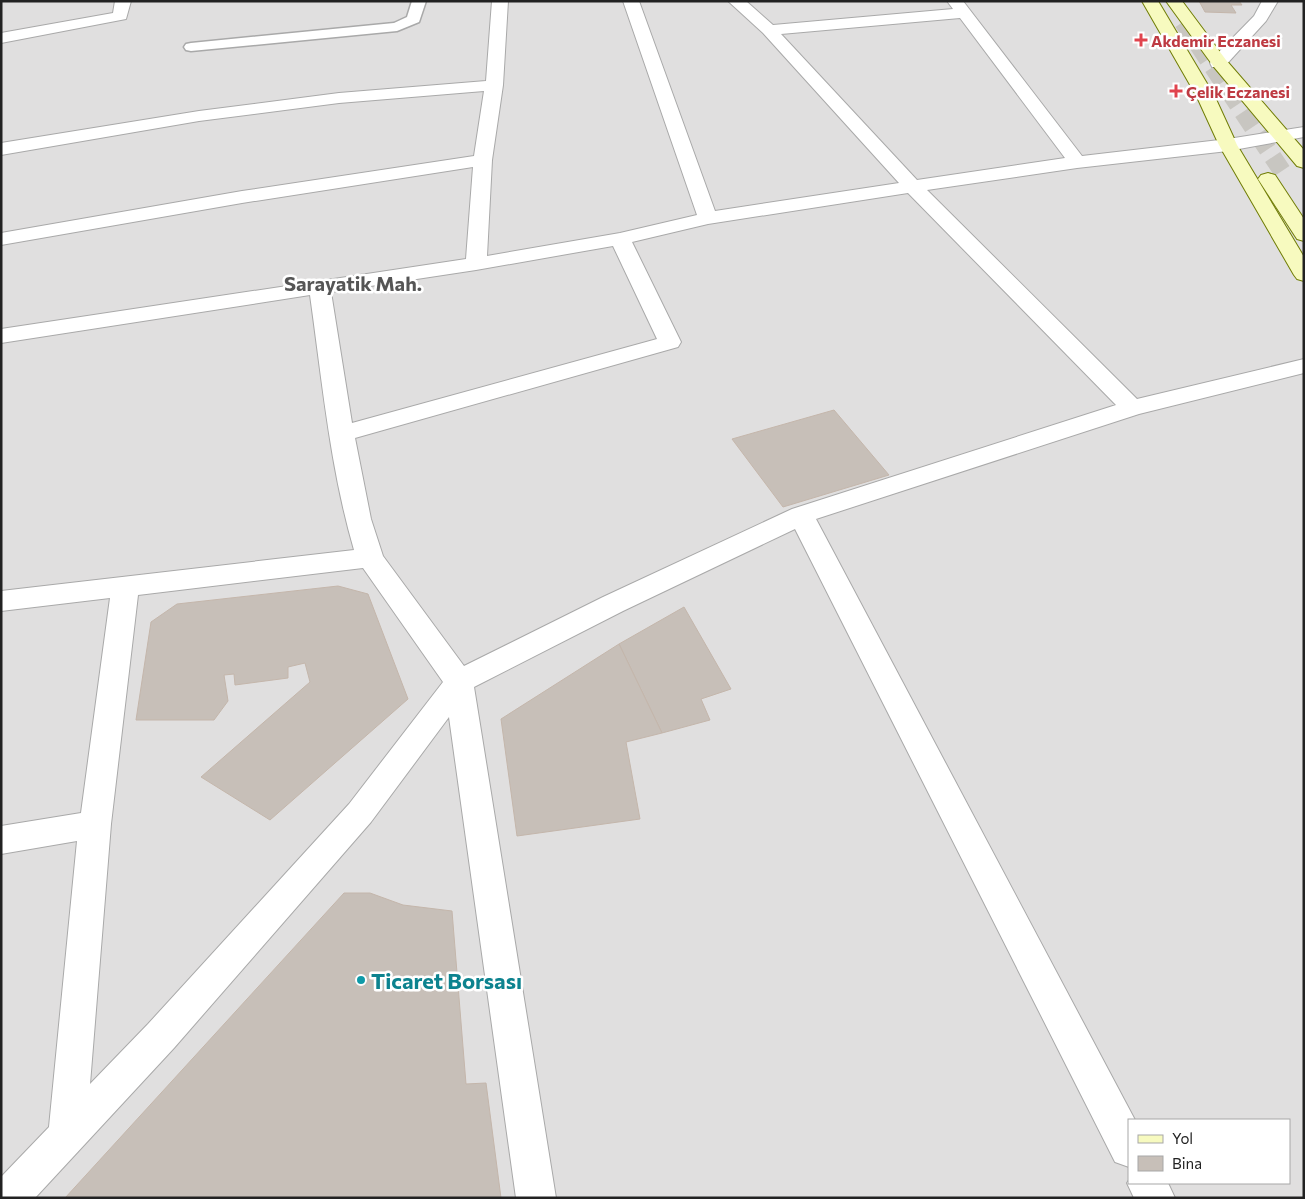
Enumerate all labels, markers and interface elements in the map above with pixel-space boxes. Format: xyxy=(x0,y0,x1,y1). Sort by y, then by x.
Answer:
place label: Akdemir Eczanesi xyxy=(1151,31,1281,50)
marker: Akdemir Eczanesi xyxy=(1135,34,1147,46)
place label: Çelik Eczanesi xyxy=(1186,82,1290,101)
marker: Çelik Eczanesi xyxy=(1170,85,1182,97)
district label: Sarayatik Mah. xyxy=(284,271,422,295)
place label: Ticaret Borsası xyxy=(371,967,522,994)
marker: Ticaret Borsası xyxy=(355,974,367,986)
legend xyxy=(1128,1119,1290,1184)
text: Yol xyxy=(1172,1129,1193,1147)
text: Bina xyxy=(1172,1154,1202,1172)

